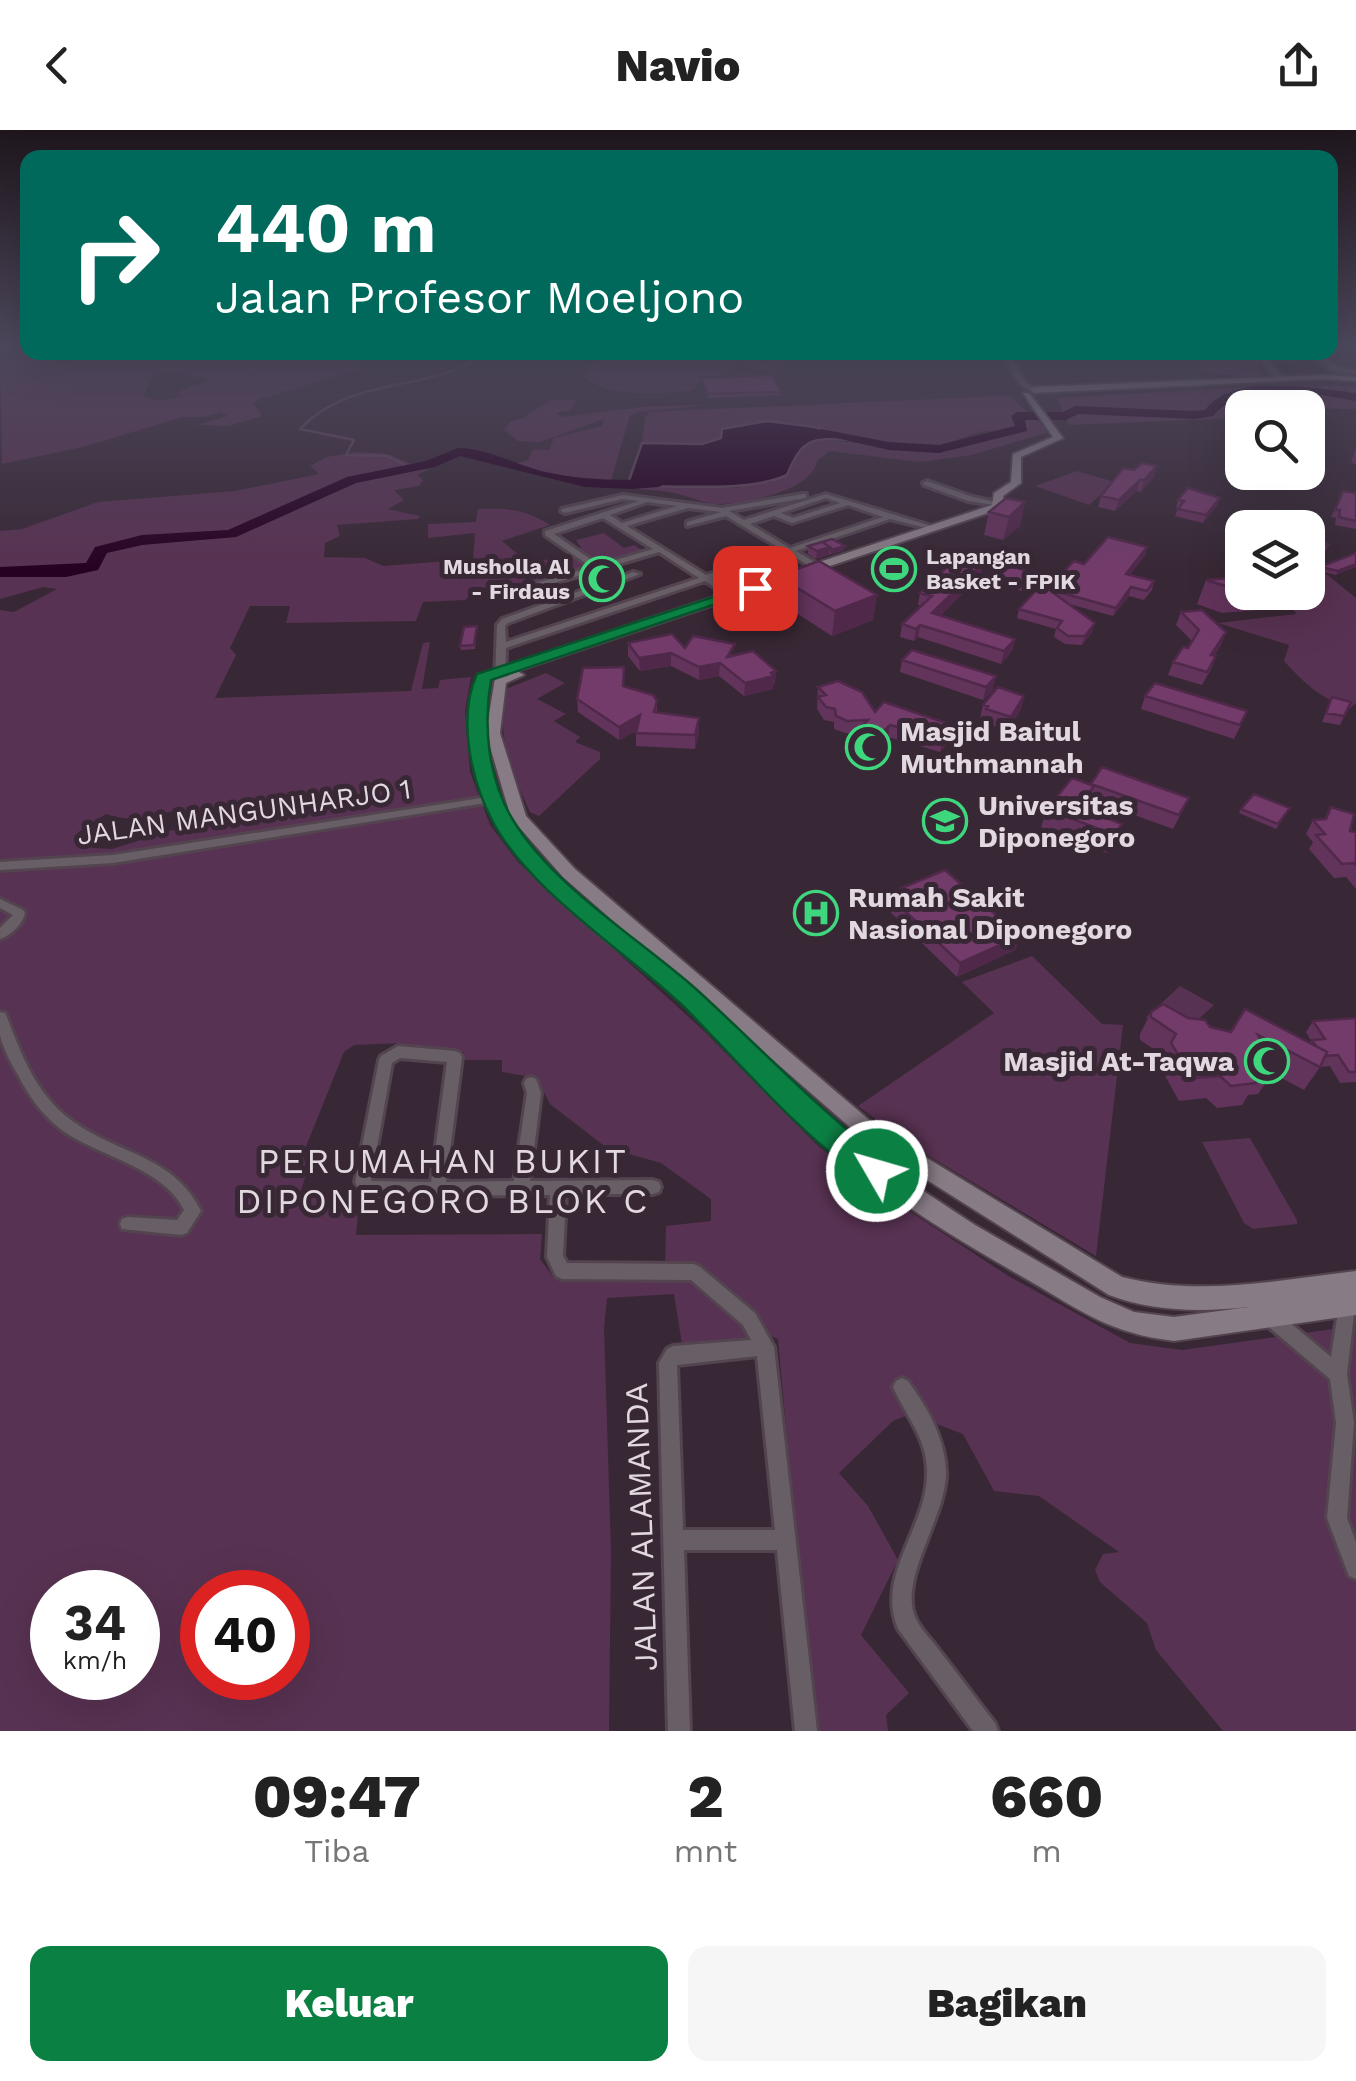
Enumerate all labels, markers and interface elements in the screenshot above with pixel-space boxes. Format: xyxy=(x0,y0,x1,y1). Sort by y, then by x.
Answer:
icon: back xyxy=(30,38,85,93)
icon: share xyxy=(1271,38,1326,93)
text: Navio xyxy=(616,39,740,92)
text: 440 m xyxy=(215,187,436,269)
icon: right xyxy=(50,190,180,320)
text: Jalan Profesor Moeljono xyxy=(215,271,744,324)
map controls xyxy=(1225,390,1325,610)
button: search xyxy=(1225,390,1325,490)
button: layers xyxy=(1225,510,1325,610)
place label: Lapangan Basket - FPIK xyxy=(926,544,1076,594)
pin xyxy=(713,546,798,631)
sports icon: Lapangan Basket - FPIK xyxy=(871,546,917,592)
place label: Musholla Al - Firdaus xyxy=(443,554,571,604)
mosque icon: Musholla Al - Firdaus xyxy=(579,556,625,602)
icon: arrive xyxy=(728,561,783,616)
place label: Masjid Baitul Muthmannah xyxy=(900,715,1084,780)
mosque icon: Masjid Baitul Muthmannah xyxy=(845,724,891,770)
street label: JALAN MANGUNHARJO 1 xyxy=(75,772,413,852)
place label: Universitas Diponegoro xyxy=(978,789,1135,854)
school or university icon: Universitas Diponegoro xyxy=(922,798,968,844)
place label: Rumah Sakit Nasional Diponegoro xyxy=(848,881,1132,946)
hospital icon: Rumah Sakit Nasional Diponegoro xyxy=(793,890,839,936)
mosque icon: Masjid At-Taqwa xyxy=(1244,1038,1290,1084)
place label: Masjid At-Taqwa xyxy=(1003,1045,1235,1078)
position arrow xyxy=(825,1119,929,1223)
district label: PERUMAHAN BUKIT DIPONEGORO BLOK C xyxy=(236,1140,650,1222)
street label: JALAN ALAMANDA xyxy=(617,1382,665,1672)
speed limit sign: 40 xyxy=(180,1570,310,1700)
text: 34 xyxy=(64,1593,126,1652)
text: km/h xyxy=(63,1646,127,1675)
text: 09:47 xyxy=(253,1761,421,1832)
text: 2 xyxy=(687,1761,724,1832)
text: 660 xyxy=(990,1761,1103,1832)
text: Tiba xyxy=(304,1832,370,1870)
text: mnt xyxy=(674,1832,737,1870)
text: m xyxy=(1031,1832,1062,1870)
button: Keluar xyxy=(30,1946,668,2061)
button: Bagikan xyxy=(688,1946,1326,2061)

